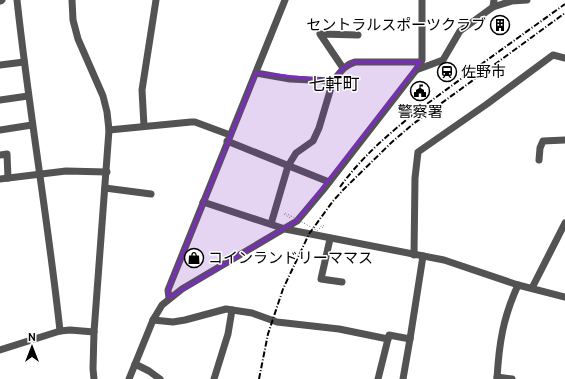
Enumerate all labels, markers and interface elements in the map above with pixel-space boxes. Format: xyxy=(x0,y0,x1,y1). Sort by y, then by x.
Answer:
building icon: セントラルスポーツクラブ xyxy=(489,14,511,36)
place label: セントラルスポーツクラブ xyxy=(306,16,486,34)
station icon: 佐野市 xyxy=(436,61,458,83)
place label: 佐野市 xyxy=(461,63,506,81)
district label: 七軒町 xyxy=(309,74,360,94)
public building icon: 警察署 xyxy=(409,80,431,102)
place label: 警察署 xyxy=(397,103,443,121)
shop icon: コインランドリーママス xyxy=(183,247,205,269)
place label: コインランドリーママス xyxy=(208,249,373,267)
north arrow xyxy=(12,327,52,367)
text: N xyxy=(28,330,36,344)

